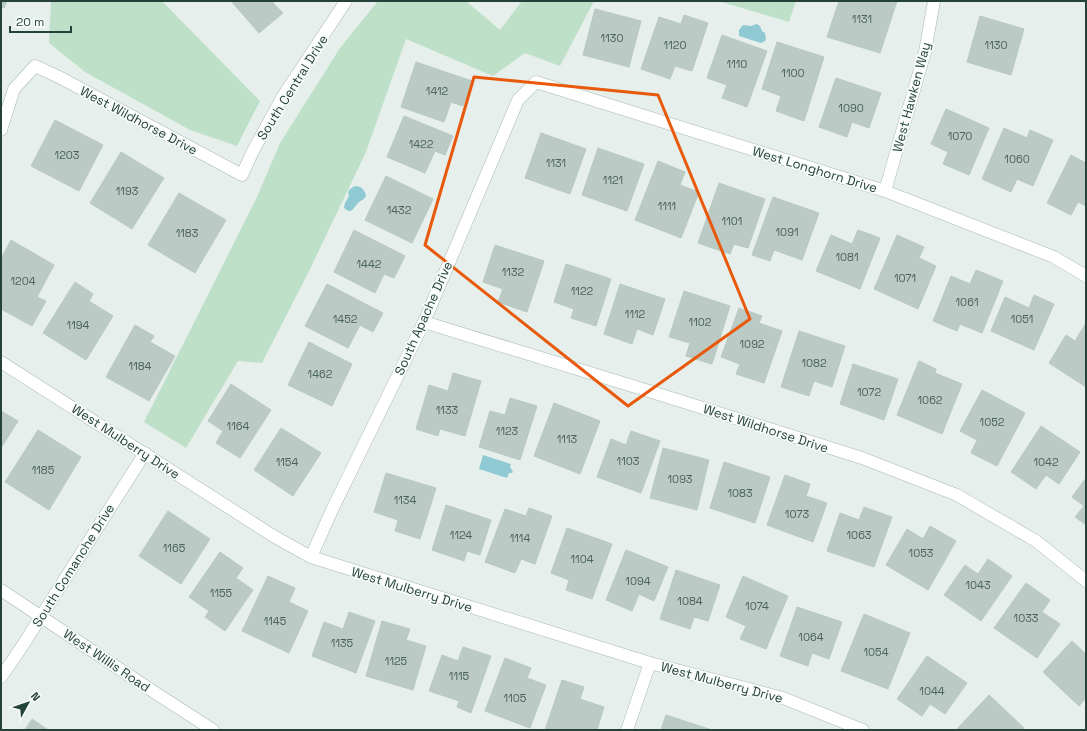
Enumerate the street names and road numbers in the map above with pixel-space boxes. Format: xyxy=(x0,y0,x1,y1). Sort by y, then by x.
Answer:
street label: South Central Drive xyxy=(253,32,332,143)
street label: West Hawken Way xyxy=(889,40,934,154)
street label: West Wildhorse Drive xyxy=(77,82,200,159)
street label: West Longhorn Drive xyxy=(750,142,879,197)
street label: South Apache Drive xyxy=(391,259,456,378)
street label: West Mulberry Drive xyxy=(68,400,183,483)
street label: West Wildhorse Drive xyxy=(701,400,831,457)
street label: South Comanche Drive xyxy=(29,500,118,630)
street label: West Mulberry Drive xyxy=(349,563,474,616)
street label: West Willis Road xyxy=(60,625,153,696)
street label: West Mulberry Drive xyxy=(659,658,785,707)

